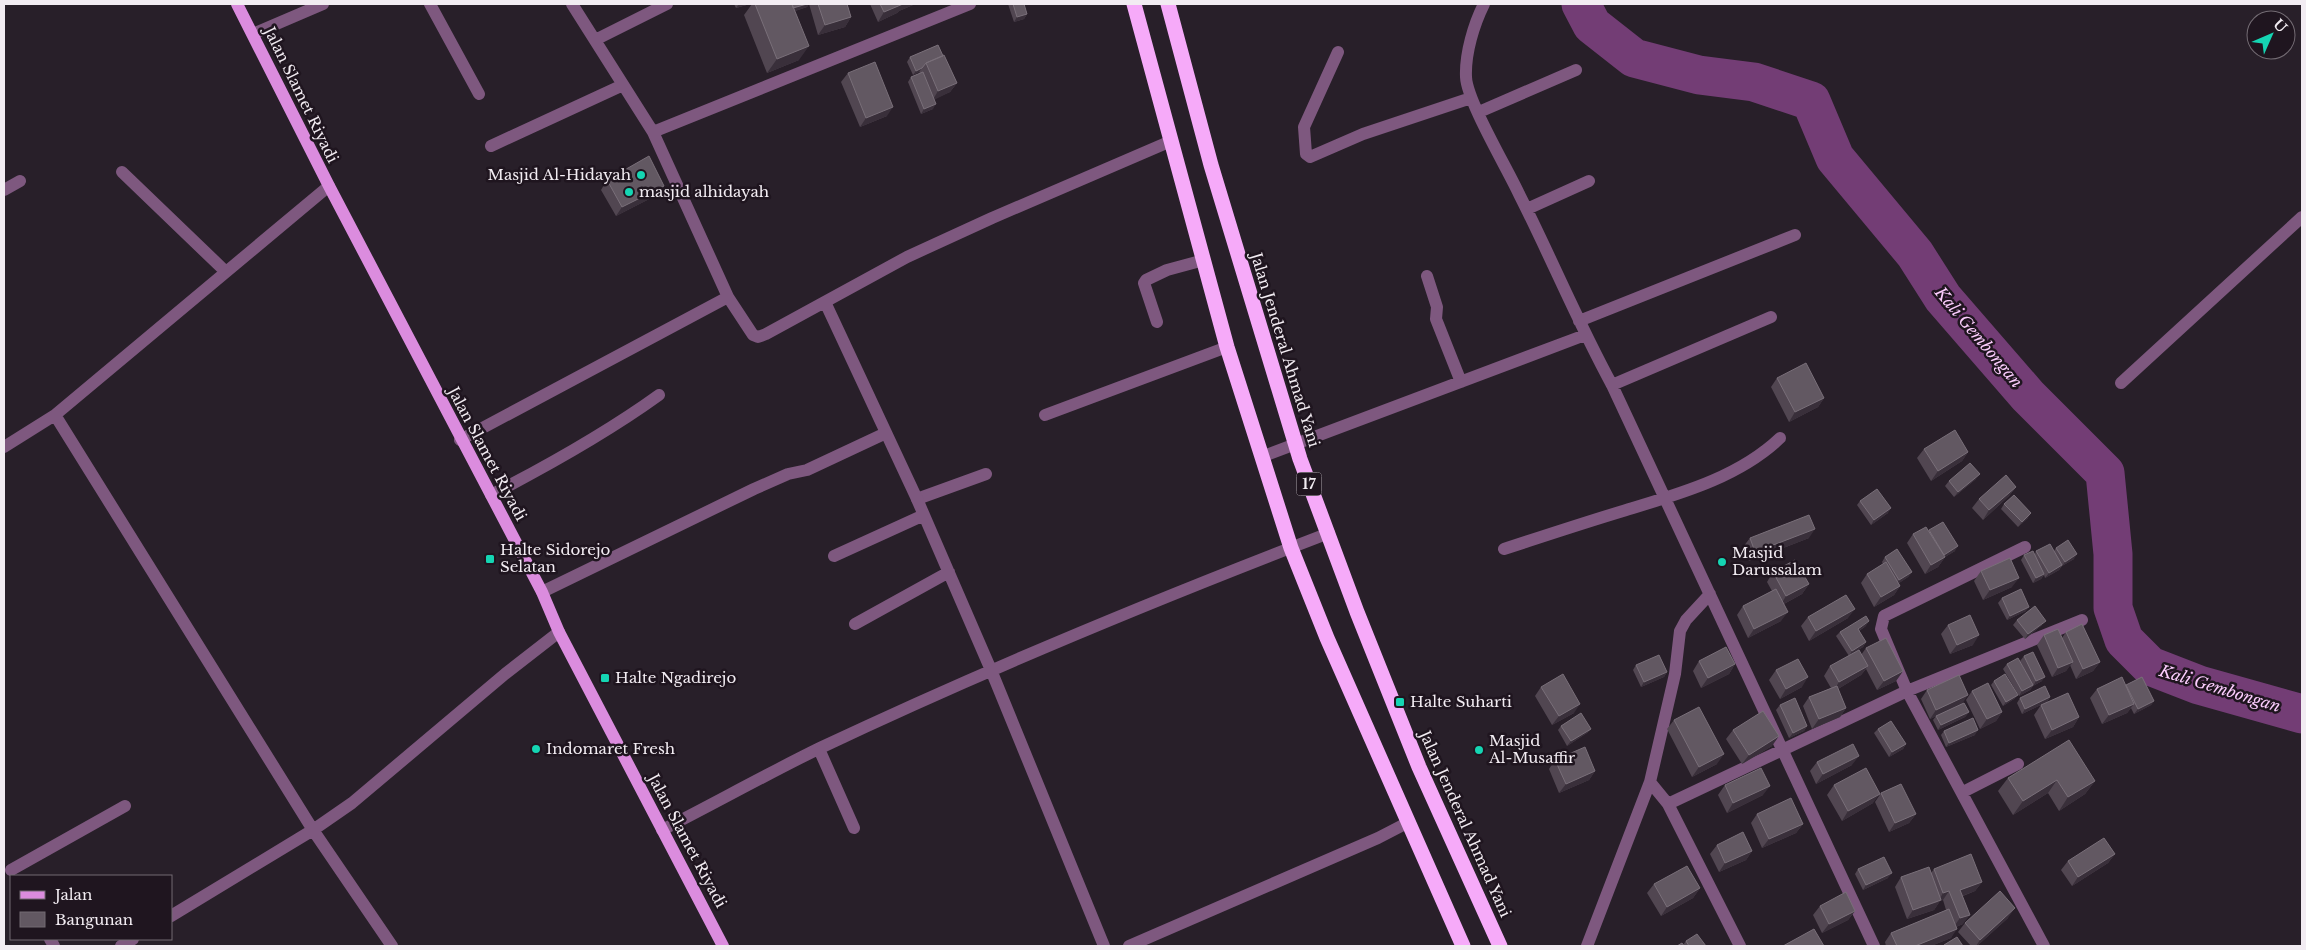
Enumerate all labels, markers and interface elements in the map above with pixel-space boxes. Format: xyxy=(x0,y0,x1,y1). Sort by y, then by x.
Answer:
north arrow xyxy=(2246,10,2296,60)
text: U xyxy=(2269,15,2291,37)
street label: Jalan Slamet Riyadi xyxy=(259,22,343,166)
place label: Masjid Al-Hidayah xyxy=(488,165,631,184)
marker: Masjid Al-Hidayah xyxy=(635,169,647,181)
place label: masjid alhidayah xyxy=(639,182,769,201)
marker: masjid alhidayah xyxy=(623,186,635,198)
street label: Jalan Jenderal Ahmad Yani xyxy=(1246,248,1324,449)
water label: Kali Gembongan xyxy=(1930,282,2027,392)
street label: Jalan Slamet Riyadi xyxy=(443,382,531,524)
road number: 17 xyxy=(1296,472,1322,496)
place label: Halte Sidorejo Selatan xyxy=(500,540,611,576)
place label: Masjid Darussalam xyxy=(1732,543,1822,579)
marker: Halte Sidorejo Selatan xyxy=(484,553,496,565)
marker: Masjid Darussalam xyxy=(1716,556,1728,568)
water label: Kali Gembongan xyxy=(2156,660,2283,716)
place label: Halte Ngadirejo xyxy=(615,668,736,687)
marker: Halte Ngadirejo xyxy=(599,672,611,684)
place label: Halte Suharti xyxy=(1410,692,1512,711)
marker: Halte Suharti xyxy=(1394,696,1406,708)
street label: Jalan Jenderal Ahmad Yani xyxy=(1415,726,1515,920)
place label: Masjid Al-Musaffir xyxy=(1488,731,1576,767)
place label: Indomaret Fresh xyxy=(546,739,675,758)
marker: Indomaret Fresh xyxy=(530,743,542,755)
marker: Masjid Al-Musaffir xyxy=(1473,744,1485,756)
street label: Jalan Slamet Riyadi xyxy=(643,769,731,911)
legend xyxy=(10,875,172,940)
text: Jalan xyxy=(53,885,92,904)
text: Bangunan xyxy=(55,910,133,929)

